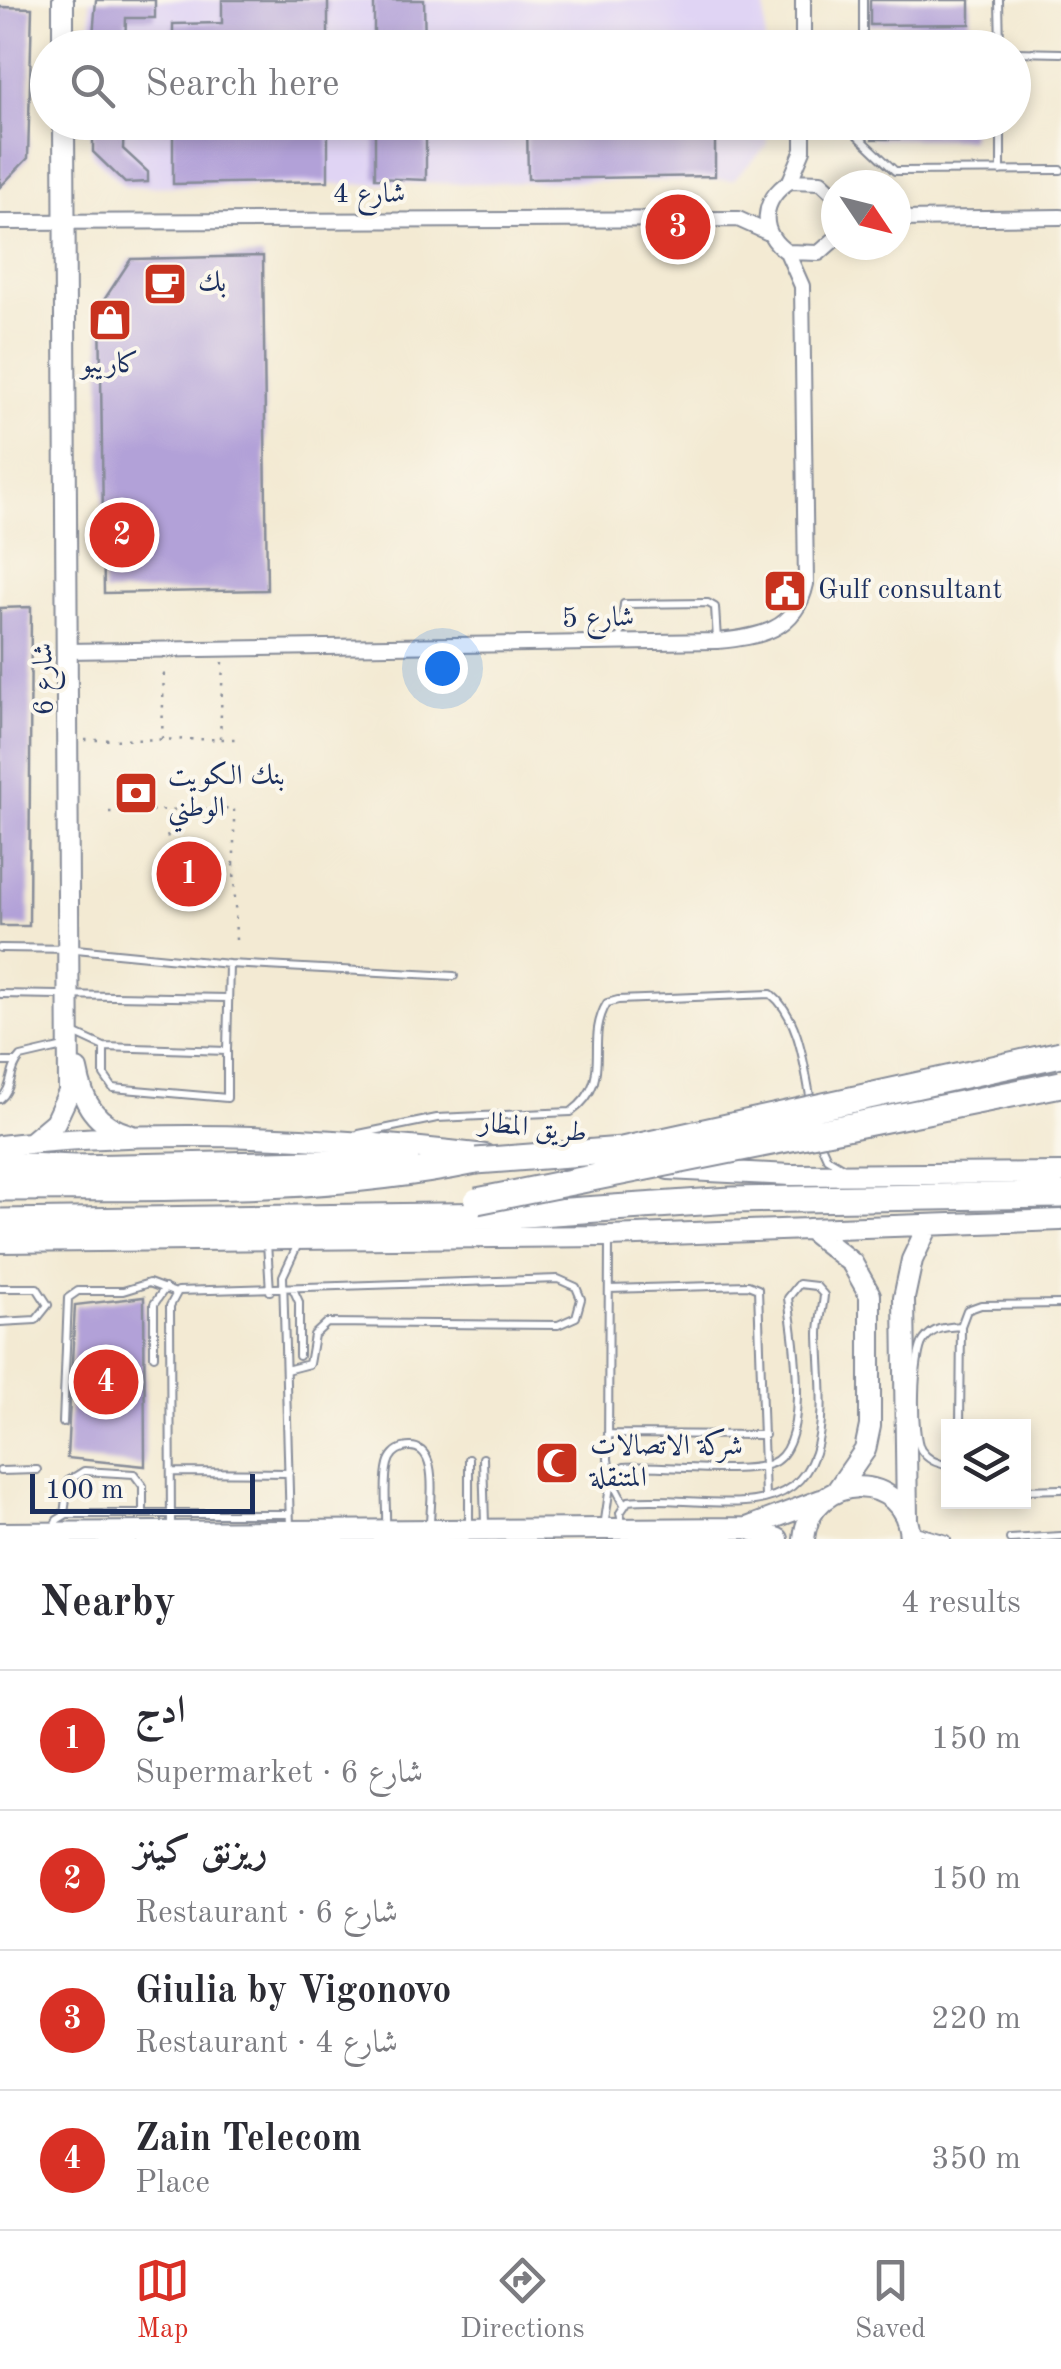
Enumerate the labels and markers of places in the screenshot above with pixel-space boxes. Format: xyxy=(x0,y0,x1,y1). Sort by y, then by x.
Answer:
pin: 3 xyxy=(646,190,710,264)
cafe icon: بك xyxy=(142,261,188,307)
place label: بك xyxy=(198,269,226,298)
shop icon: كاريبو xyxy=(87,297,133,343)
place label: كاريبو xyxy=(78,349,139,380)
pin: 2 xyxy=(90,498,154,572)
public building icon: Gulf consultant xyxy=(762,568,808,614)
place label: Gulf consultant xyxy=(818,577,1002,605)
place label: بنك الكويت الوطني xyxy=(168,761,285,833)
bank icon: بنك الكويت الوطني xyxy=(113,770,159,816)
pin: 1 xyxy=(156,836,222,912)
pin: 4 xyxy=(74,1344,138,1420)
place label: شركة الاتصالات المتنقلة xyxy=(588,1428,743,1493)
mosque icon: شركة الاتصالات المتنقلة xyxy=(534,1440,580,1486)

